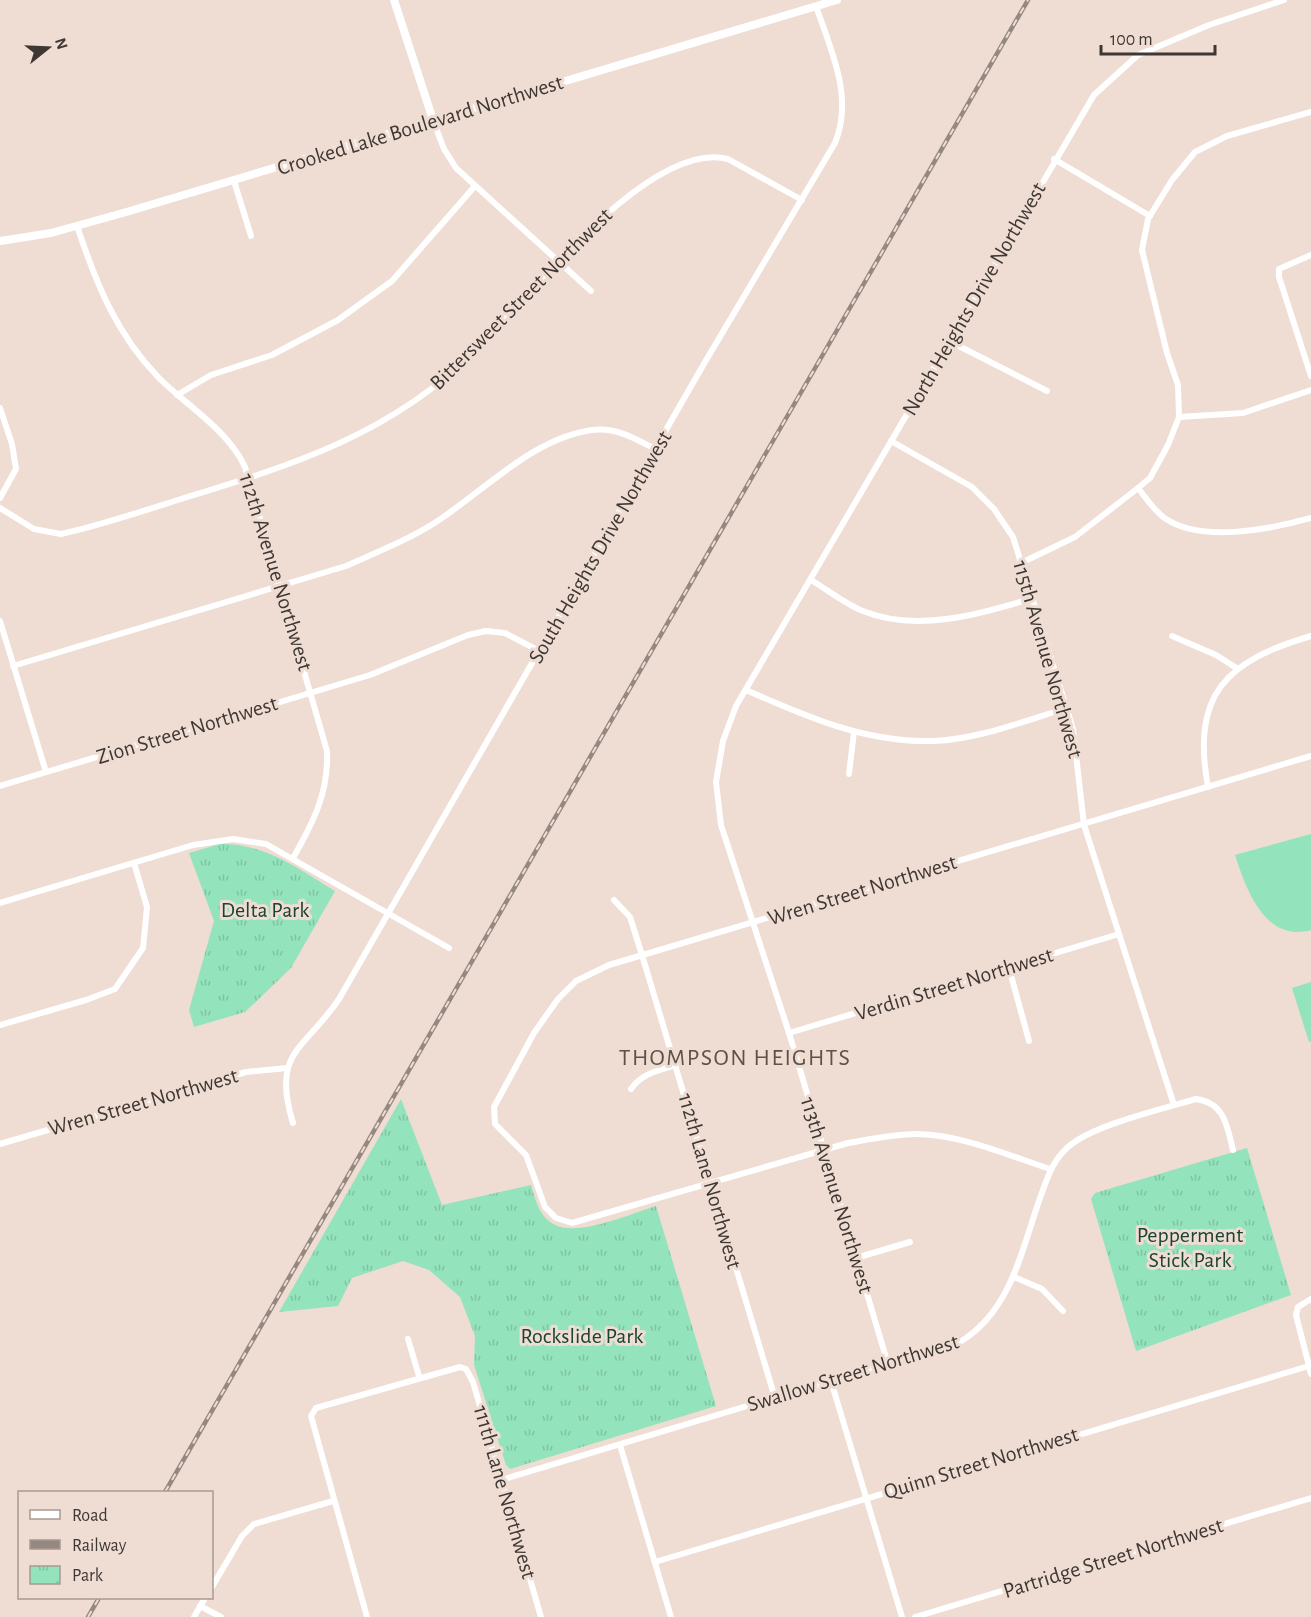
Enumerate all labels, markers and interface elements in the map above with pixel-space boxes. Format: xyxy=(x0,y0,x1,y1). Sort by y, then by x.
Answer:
north arrow xyxy=(18,18,78,78)
scale bar xyxy=(1101,18,1215,56)
text: 100 m xyxy=(1110,31,1153,49)
text: N xyxy=(52,36,71,51)
street label: Crooked Lake Boulevard Northwest xyxy=(274,71,566,179)
street label: North Heights Drive Northwest xyxy=(898,179,1050,419)
street label: Bittersweet Street Northwest xyxy=(426,204,616,394)
street label: South Heights Drive Northwest xyxy=(524,427,676,667)
street label: 112th Avenue Northwest xyxy=(235,471,317,673)
street label: 115th Avenue Northwest xyxy=(1009,558,1087,760)
street label: Zion Street Northwest xyxy=(94,692,280,768)
street label: Wren Street Northwest xyxy=(765,851,959,929)
park label: Delta Park xyxy=(221,899,309,921)
street label: Verdin Street Northwest xyxy=(852,943,1056,1025)
district label: THOMPSON HEIGHTS xyxy=(619,1046,851,1070)
street label: Wren Street Northwest xyxy=(46,1064,240,1140)
street label: 112th Lane Northwest xyxy=(674,1091,746,1271)
street label: 113th Avenue Northwest xyxy=(797,1094,877,1296)
park label: Pepperment Stick Park xyxy=(1137,1224,1243,1271)
park label: Rockslide Park xyxy=(521,1325,643,1347)
street label: Swallow Street Northwest xyxy=(745,1330,961,1416)
street label: 111th Lane Northwest xyxy=(470,1403,540,1581)
street label: Quinn Street Northwest xyxy=(881,1423,1081,1503)
legend xyxy=(18,1491,213,1599)
text: Road xyxy=(72,1507,108,1525)
street label: Partridge Street Northwest xyxy=(1000,1514,1226,1602)
text: Railway xyxy=(72,1537,127,1555)
text: Park xyxy=(72,1567,104,1585)

